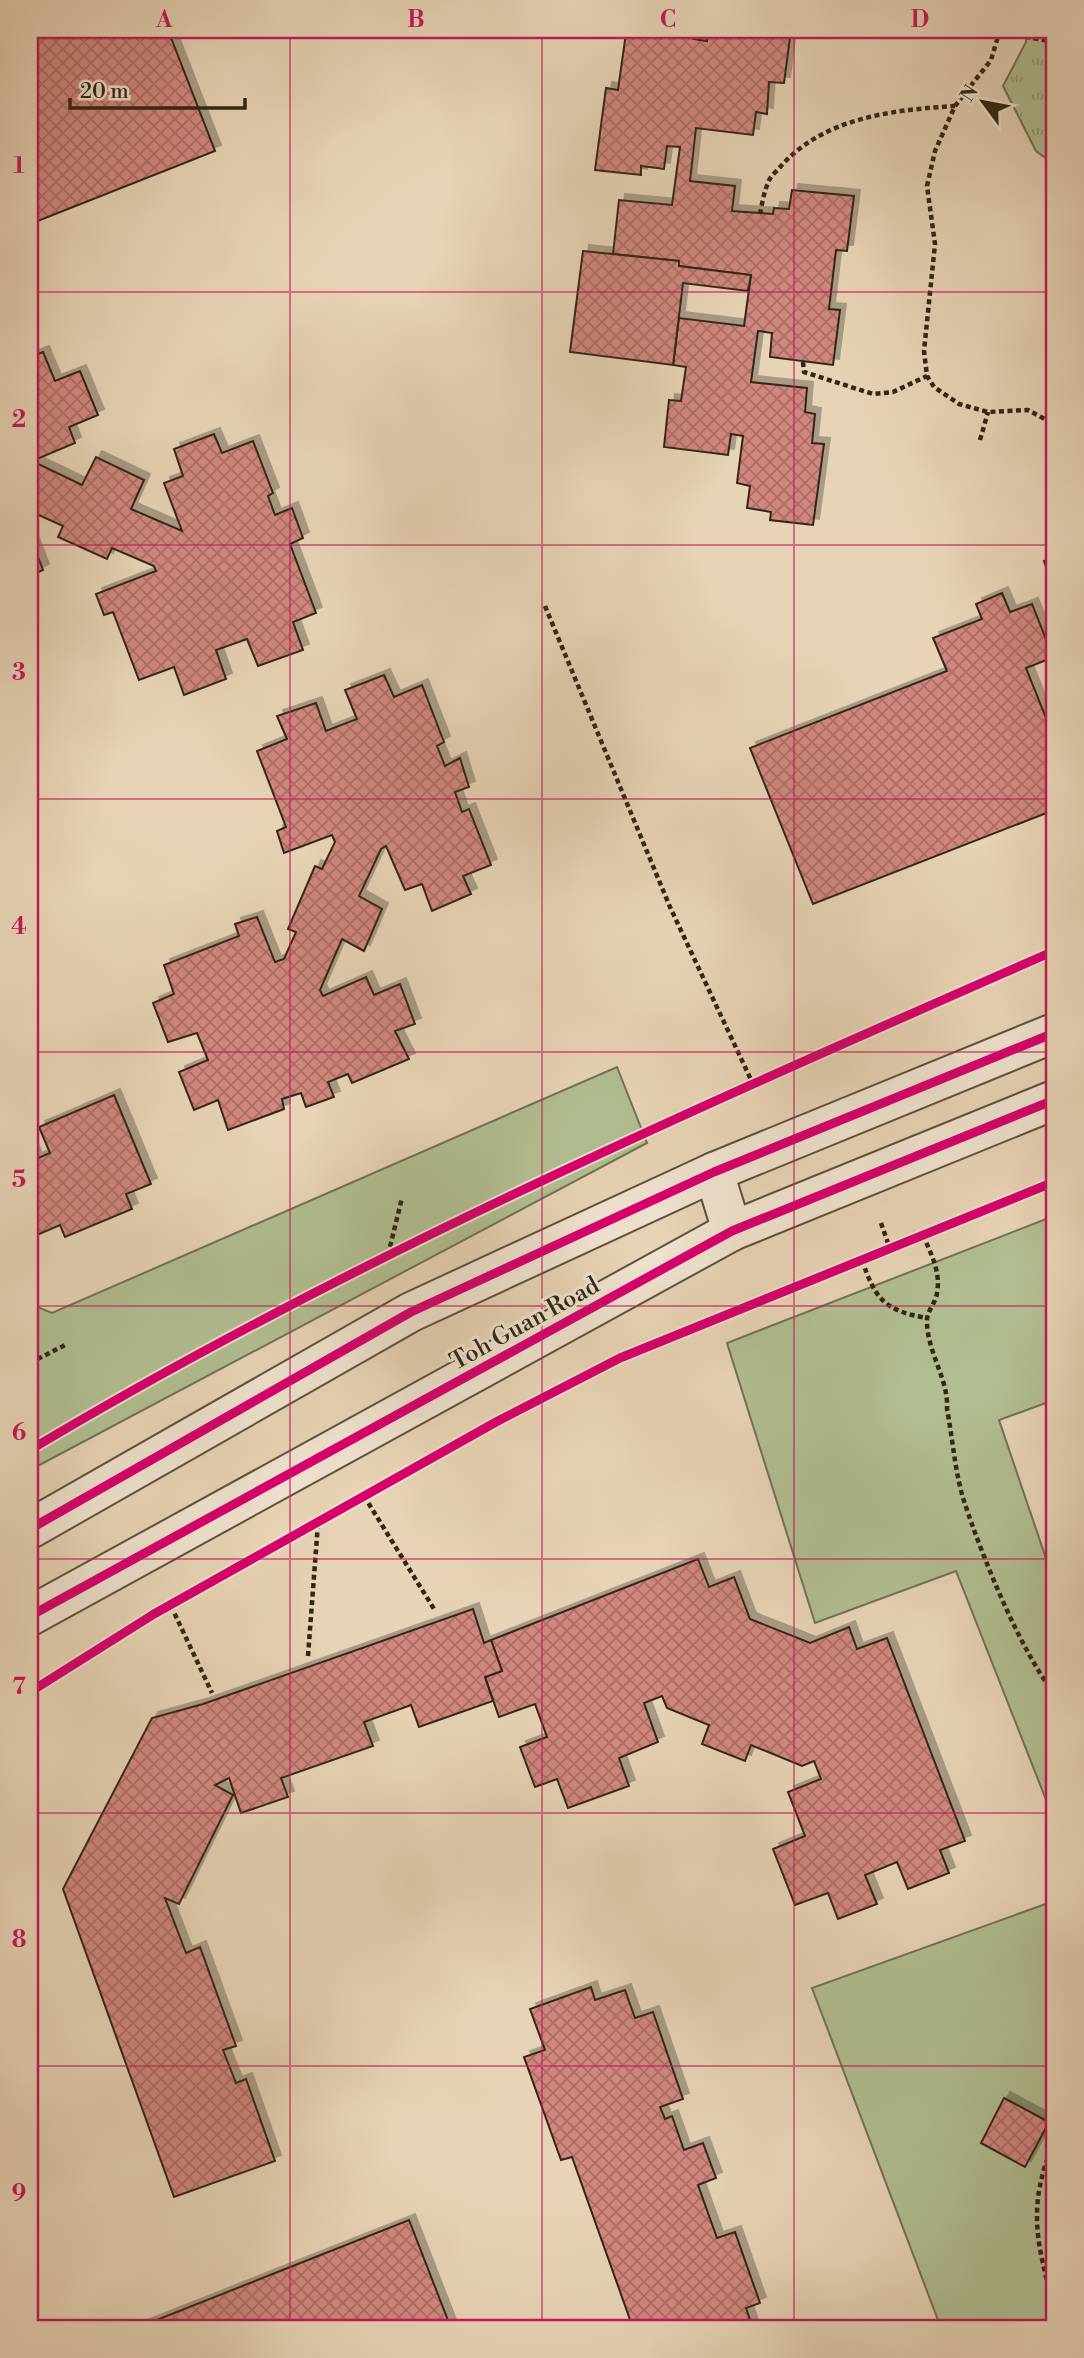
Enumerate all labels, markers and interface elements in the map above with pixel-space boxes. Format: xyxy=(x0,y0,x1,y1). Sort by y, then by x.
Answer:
text: A xyxy=(155,6,173,34)
text: B xyxy=(407,6,425,34)
text: C xyxy=(660,6,676,34)
text: D xyxy=(911,6,929,34)
scale bar xyxy=(70,66,245,110)
north arrow xyxy=(948,66,1018,136)
text: 20 m xyxy=(80,79,129,105)
text: N xyxy=(955,81,984,106)
text: 1 xyxy=(13,152,25,180)
text: 2 xyxy=(12,406,26,434)
text: 3 xyxy=(12,659,26,687)
text: 4 xyxy=(11,913,27,941)
text: 5 xyxy=(12,1166,26,1194)
street label: Toh Guan Road xyxy=(445,1270,605,1377)
text: 6 xyxy=(12,1419,26,1447)
text: 7 xyxy=(12,1673,26,1701)
text: 8 xyxy=(12,1926,26,1954)
text: 9 xyxy=(12,2180,26,2208)

